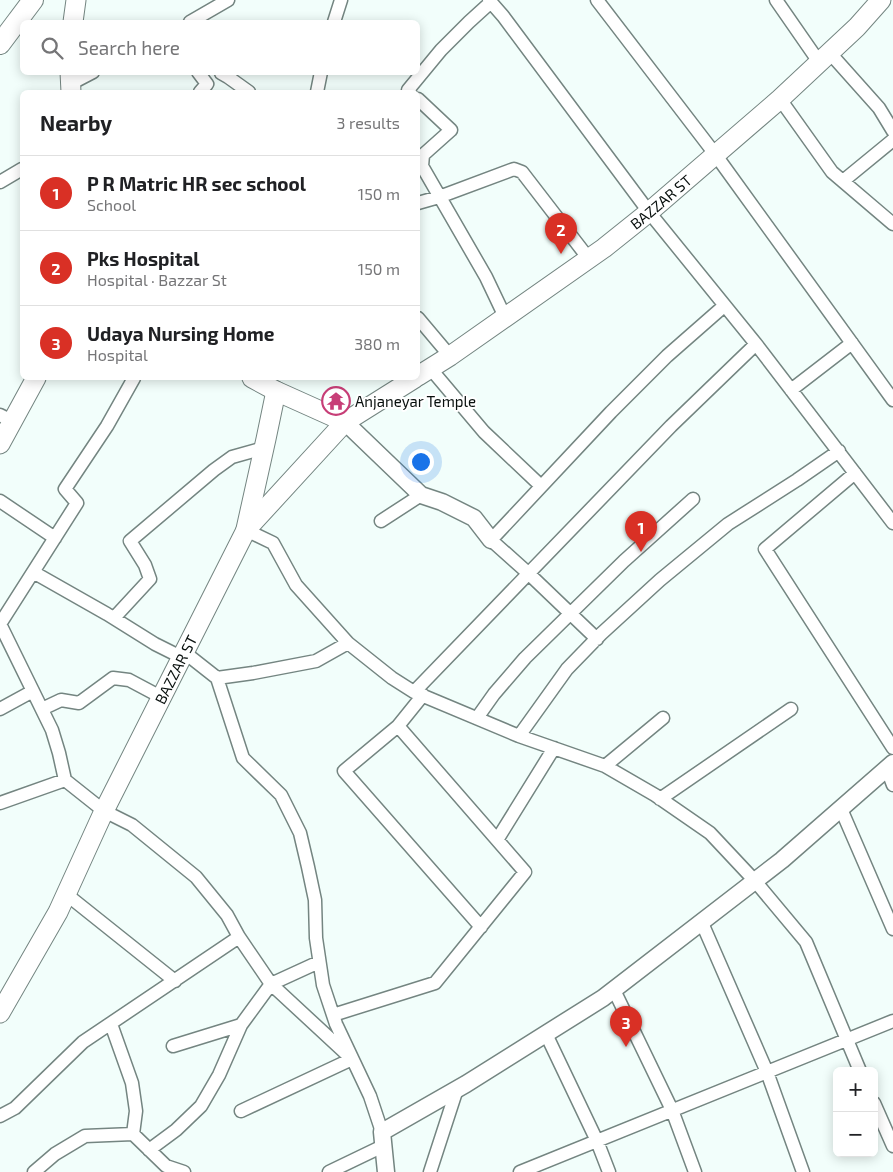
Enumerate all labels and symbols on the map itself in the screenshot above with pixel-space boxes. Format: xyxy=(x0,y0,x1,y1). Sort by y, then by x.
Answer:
street label: BAZZAR ST xyxy=(626,170,695,233)
pin: 2 xyxy=(545,213,577,254)
temple icon: Anjaneyar Temple xyxy=(321,386,351,416)
place label: Anjaneyar Temple xyxy=(355,392,476,411)
your location xyxy=(408,449,434,475)
pin: 1 xyxy=(625,511,657,552)
street label: BAZZAR ST xyxy=(151,632,201,707)
pin: 3 xyxy=(610,1006,642,1047)

